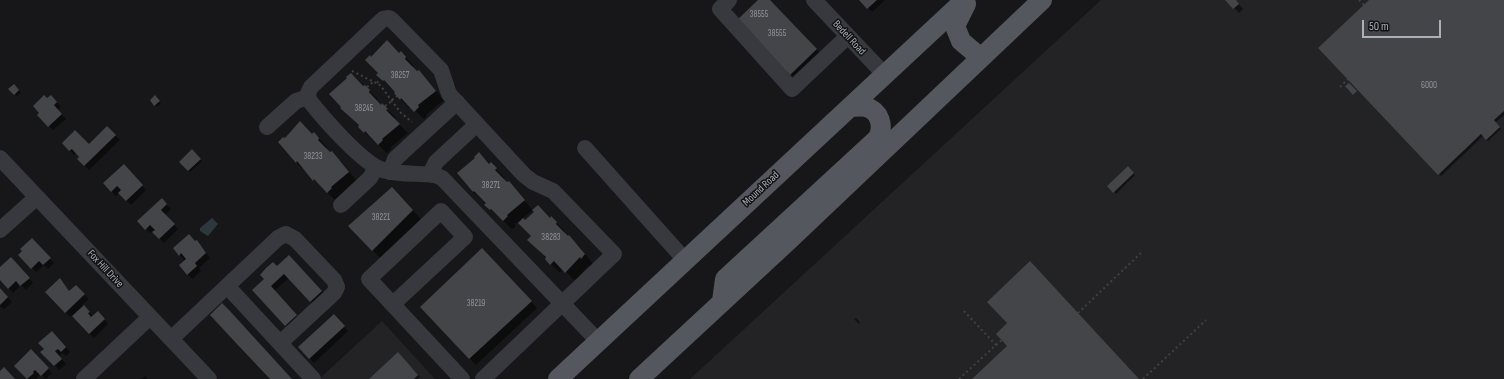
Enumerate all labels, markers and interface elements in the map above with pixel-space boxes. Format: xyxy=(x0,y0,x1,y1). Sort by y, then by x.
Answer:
house number: 38555 xyxy=(750,10,768,20)
scale bar xyxy=(1364,12,1443,38)
street label: Bedell Road xyxy=(830,18,868,58)
text: 50 m xyxy=(1369,19,1389,34)
house number: 38555 xyxy=(768,29,786,39)
house number: 38257 xyxy=(391,71,409,81)
house number: 6000 xyxy=(1421,81,1437,91)
house number: 38245 xyxy=(355,104,373,114)
house number: 38233 xyxy=(303,152,323,162)
street label: Mound Road xyxy=(740,169,782,209)
house number: 38271 xyxy=(482,181,500,191)
house number: 38221 xyxy=(372,213,390,223)
house number: 38283 xyxy=(541,233,561,243)
street label: Fox Hill Drive xyxy=(84,247,126,291)
house number: 38219 xyxy=(467,299,485,309)

